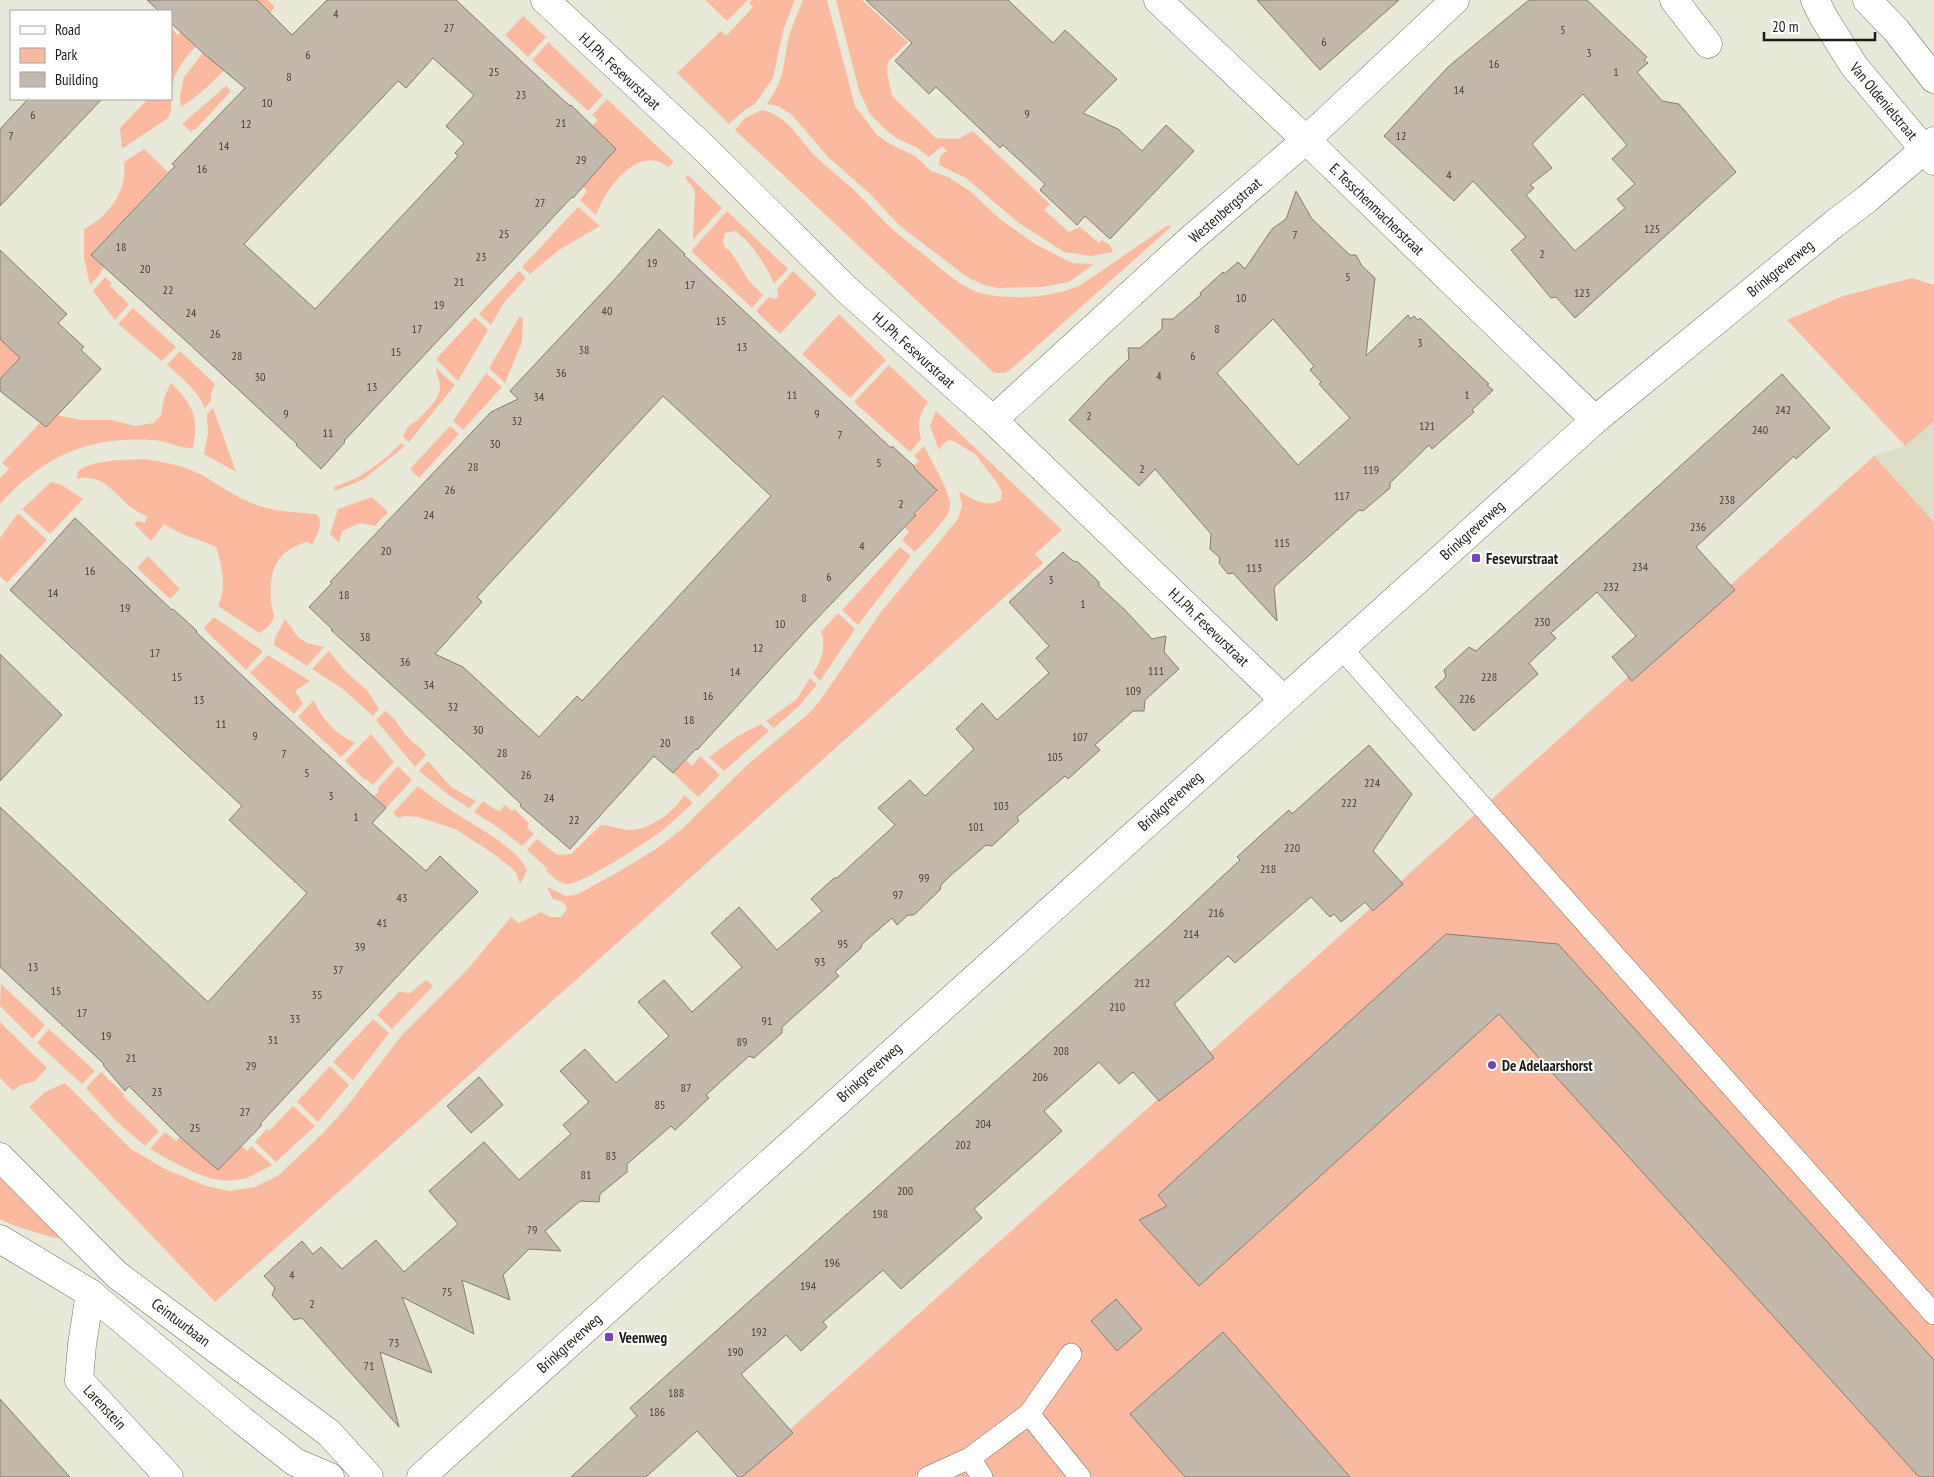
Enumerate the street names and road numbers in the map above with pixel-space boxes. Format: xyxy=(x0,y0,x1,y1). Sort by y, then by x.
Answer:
street label: H.J.Ph. Fesevurstraat xyxy=(575,28,665,114)
street label: Van Oldenielstraat xyxy=(1845,58,1922,144)
street label: E. Tesschenmacherstraat xyxy=(1326,159,1428,259)
street label: Westenbergstraat xyxy=(1185,173,1265,247)
street label: Brinkgreverweg xyxy=(1743,235,1817,301)
street label: H.J.Ph. Fesevurstraat xyxy=(869,308,959,392)
street label: Brinkgreverweg xyxy=(1436,496,1508,564)
street label: H.J.Ph. Fesevurstraat xyxy=(1165,584,1253,670)
street label: Brinkgreverweg xyxy=(1134,767,1206,835)
street label: Brinkgreverweg xyxy=(833,1038,905,1106)
street label: Ceintuurbaan xyxy=(148,1294,214,1350)
street label: Brinkgreverweg xyxy=(533,1309,605,1377)
street label: Larenstein xyxy=(80,1381,130,1433)

